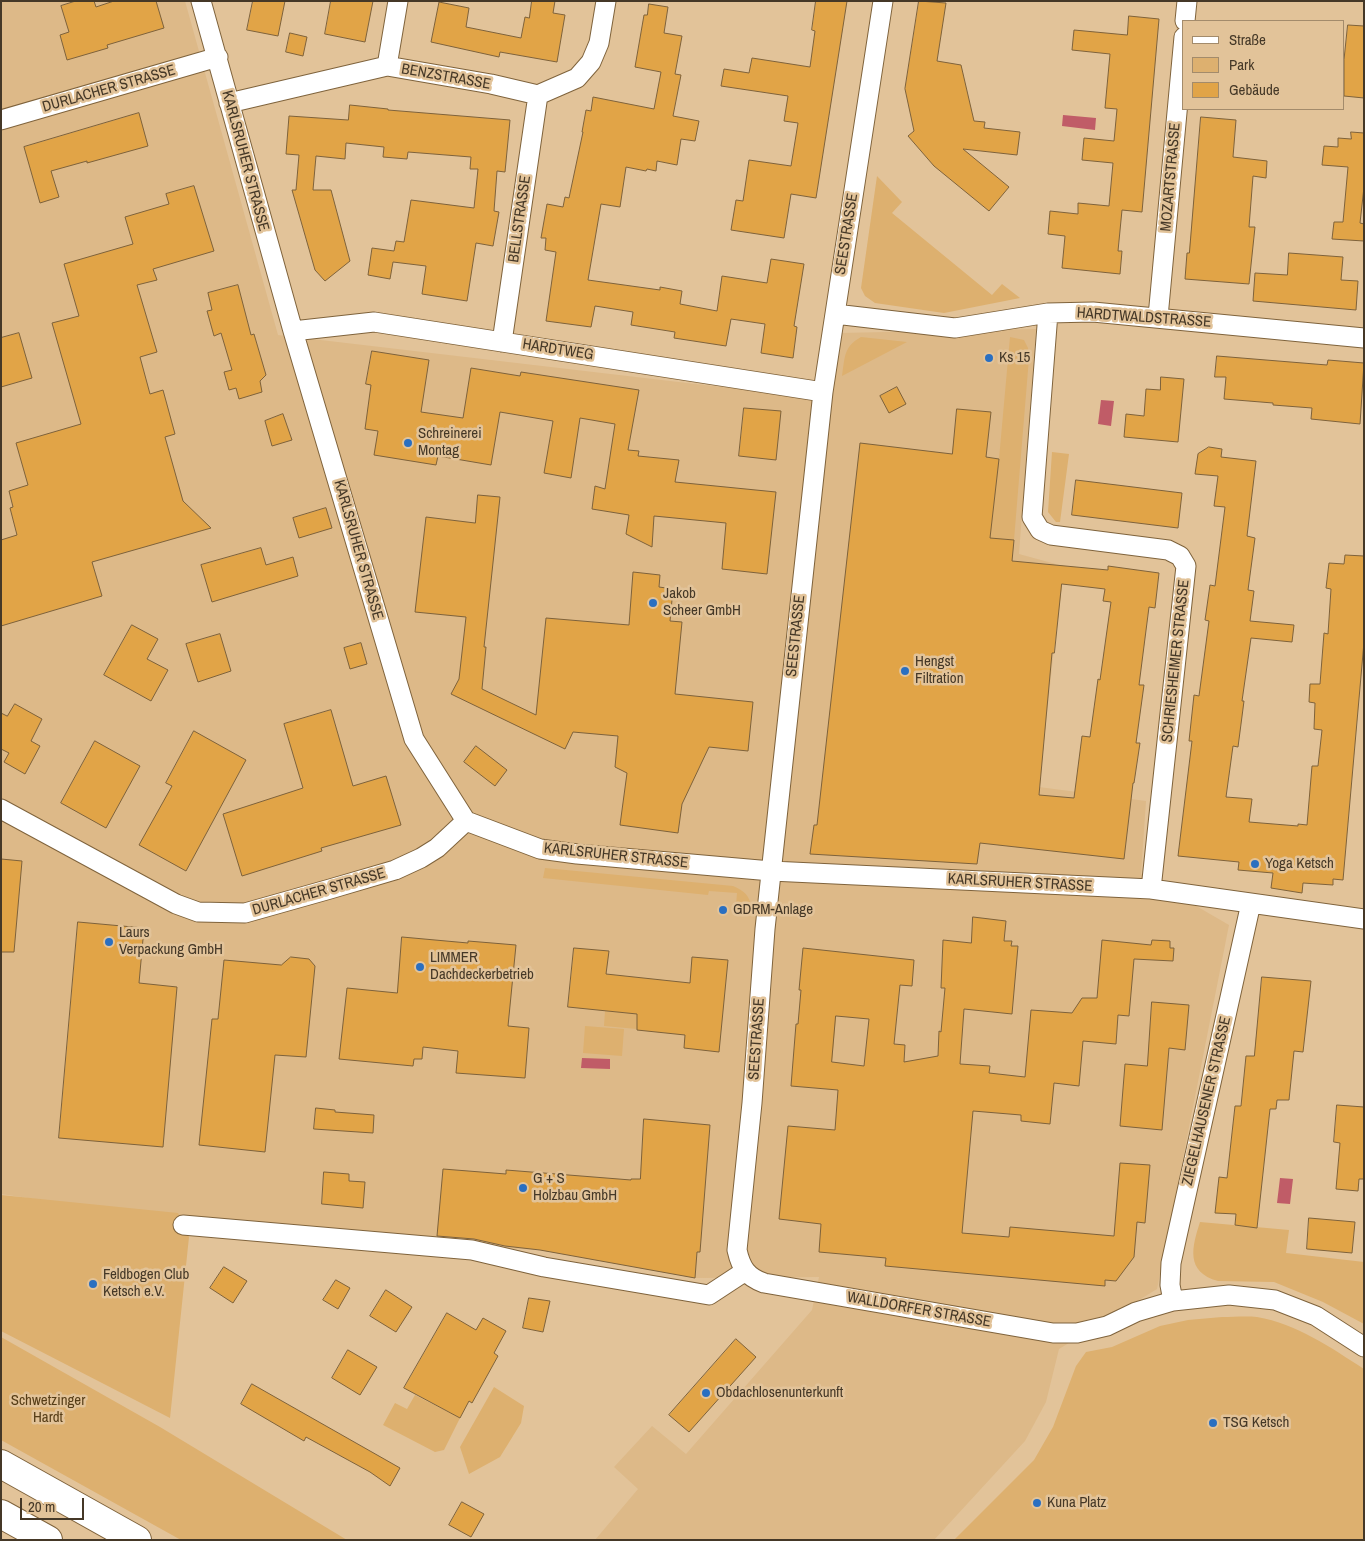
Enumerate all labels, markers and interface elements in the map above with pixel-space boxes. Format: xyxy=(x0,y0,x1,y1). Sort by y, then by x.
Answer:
legend xyxy=(1182,20,1345,110)
text: Straße xyxy=(1229,29,1266,50)
text: Park xyxy=(1229,54,1254,75)
street label: BENZSTRASSE xyxy=(400,60,492,94)
street label: DURLACHER STRASSE xyxy=(40,61,178,117)
text: Gebäude xyxy=(1229,79,1280,100)
street label: KARLSRUHER STRASSE xyxy=(218,89,272,233)
street label: MOZARTSTRASSE xyxy=(1157,122,1185,232)
street label: BELLSTRASSE xyxy=(505,174,535,264)
street label: SEESTRASSE xyxy=(832,192,862,276)
street label: HARDTWALDSTRASSE xyxy=(1076,304,1212,332)
street label: HARDTWEG xyxy=(521,335,595,365)
place label: Ks 15 xyxy=(999,349,1030,367)
marker: Ks 15 xyxy=(983,352,995,364)
place label: Schreinerei Montag xyxy=(418,425,482,460)
marker: Schreinerei Montag xyxy=(402,437,414,449)
street label: KARLSRUHER STRASSE xyxy=(329,478,387,622)
street label: SCHRIESHEIMER STRASSE xyxy=(1159,579,1193,743)
place label: Jakob Scheer GmbH xyxy=(663,585,741,620)
street label: SEESTRASSE xyxy=(783,594,809,678)
marker: Jakob Scheer GmbH xyxy=(647,597,659,609)
place label: Hengst Filtration xyxy=(915,653,964,688)
marker: Hengst Filtration xyxy=(899,665,911,677)
street label: KARLSRUHER STRASSE xyxy=(543,839,689,873)
place label: Yoga Ketsch xyxy=(1265,855,1334,873)
marker: Yoga Ketsch xyxy=(1249,858,1261,870)
street label: DURLACHER STRASSE xyxy=(250,864,388,920)
street label: KARLSRUHER STRASSE xyxy=(947,870,1093,896)
place label: GDRM-Anlage xyxy=(733,901,813,919)
marker: GDRM-Anlage xyxy=(717,904,729,916)
place label: Laurs Verpackung GmbH xyxy=(119,924,223,959)
marker: Laurs Verpackung GmbH xyxy=(103,936,115,948)
place label: LIMMER Dachdeckerbetrieb xyxy=(430,949,534,984)
marker: LIMMER Dachdeckerbetrieb xyxy=(414,961,426,973)
street label: SEESTRASSE xyxy=(745,997,769,1081)
street label: ZIEGELHAUSENER STRASSE xyxy=(1179,1015,1235,1187)
place label: G + S Holzbau GmbH xyxy=(533,1170,617,1205)
marker: G + S Holzbau GmbH xyxy=(517,1182,529,1194)
place label: Feldbogen Club Ketsch e.V. xyxy=(103,1266,189,1301)
marker: Feldbogen Club Ketsch e.V. xyxy=(87,1278,99,1290)
street label: WALLDORFER STRASSE xyxy=(846,1288,992,1332)
place label: Obdachlosenunterkunft xyxy=(716,1384,843,1402)
marker: Obdachlosenunterkunft xyxy=(700,1387,712,1399)
park label: Schwetzinger Hardt xyxy=(11,1392,85,1427)
place label: TSG Ketsch xyxy=(1223,1414,1289,1432)
marker: TSG Ketsch xyxy=(1207,1417,1219,1429)
scale bar xyxy=(22,1488,86,1520)
place label: Kuna Platz xyxy=(1047,1494,1106,1512)
text: 20 m xyxy=(28,1496,55,1517)
marker: Kuna Platz xyxy=(1031,1497,1043,1509)

